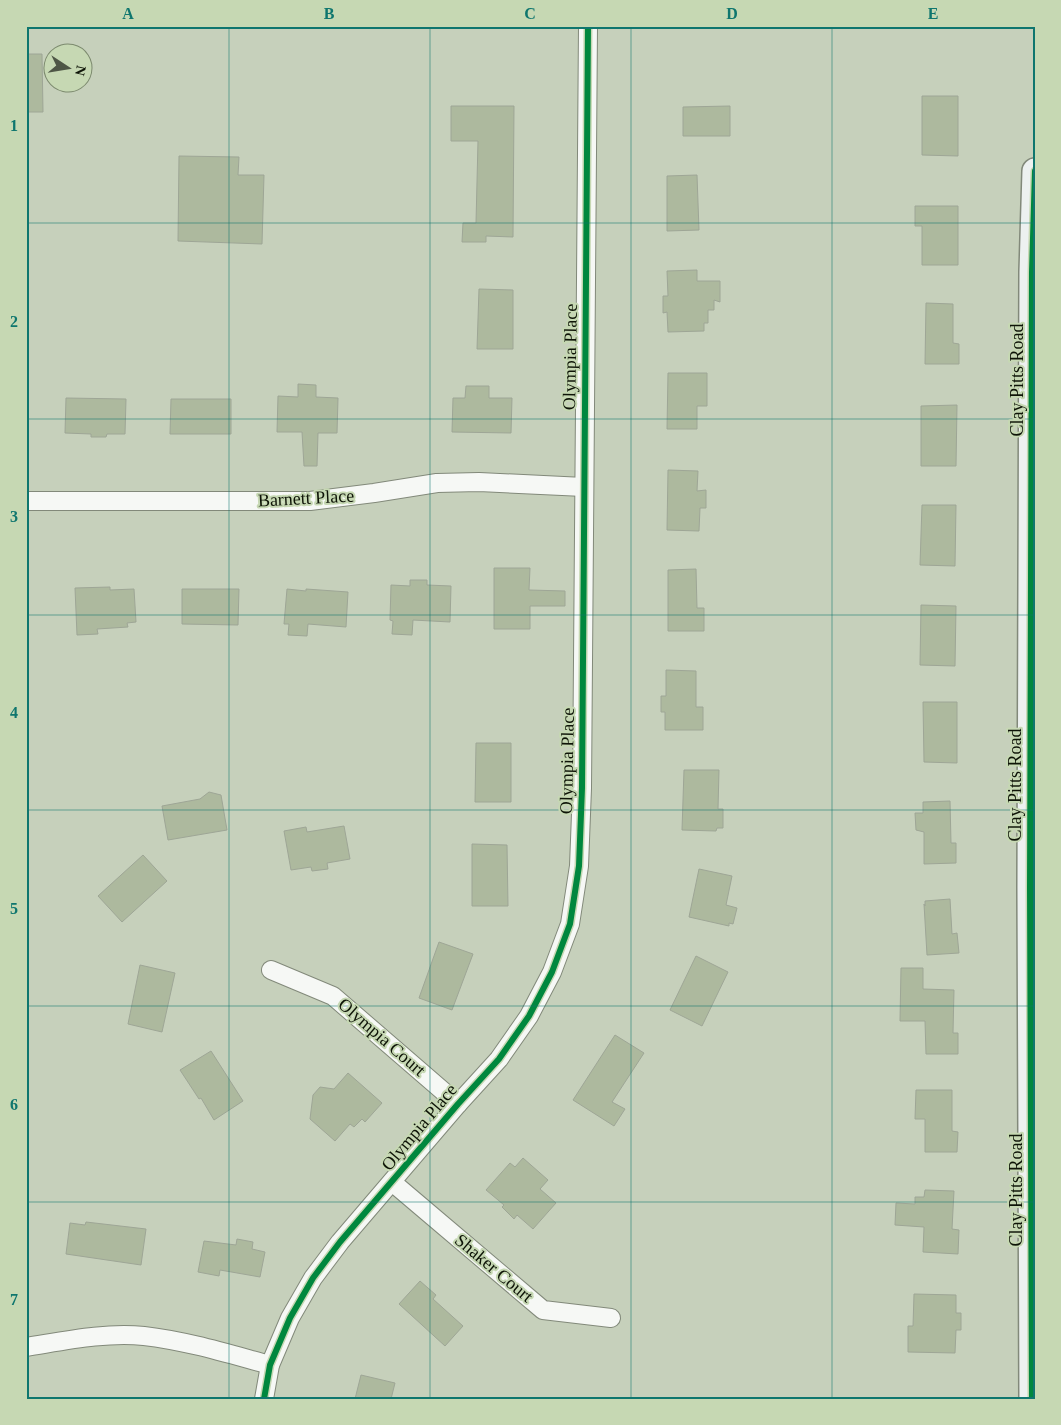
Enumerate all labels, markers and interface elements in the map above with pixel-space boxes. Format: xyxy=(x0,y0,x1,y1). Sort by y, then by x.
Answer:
text: A xyxy=(122,5,134,22)
text: B xyxy=(324,5,335,22)
text: C xyxy=(524,5,536,22)
text: D xyxy=(726,5,738,22)
text: E xyxy=(928,5,938,22)
north arrow xyxy=(42,42,92,92)
text: N xyxy=(72,64,89,77)
text: 1 xyxy=(10,117,18,134)
street label: Olympia Place xyxy=(559,304,581,410)
text: 2 xyxy=(10,313,18,330)
street label: Clay Pitts Road xyxy=(1007,323,1027,437)
street label: Barnett Place xyxy=(257,485,355,511)
text: 3 xyxy=(10,508,18,525)
text: 4 xyxy=(10,704,18,721)
street label: Olympia Place xyxy=(556,708,578,814)
street label: Clay Pitts Road xyxy=(1005,728,1025,842)
text: 5 xyxy=(10,900,18,917)
street label: Olympia Court xyxy=(334,994,430,1080)
street label: Olympia Place xyxy=(377,1080,461,1174)
text: 6 xyxy=(10,1096,18,1113)
street label: Clay Pitts Road xyxy=(1006,1133,1026,1247)
street label: Shaker Court xyxy=(451,1230,537,1306)
text: 7 xyxy=(10,1291,18,1308)

